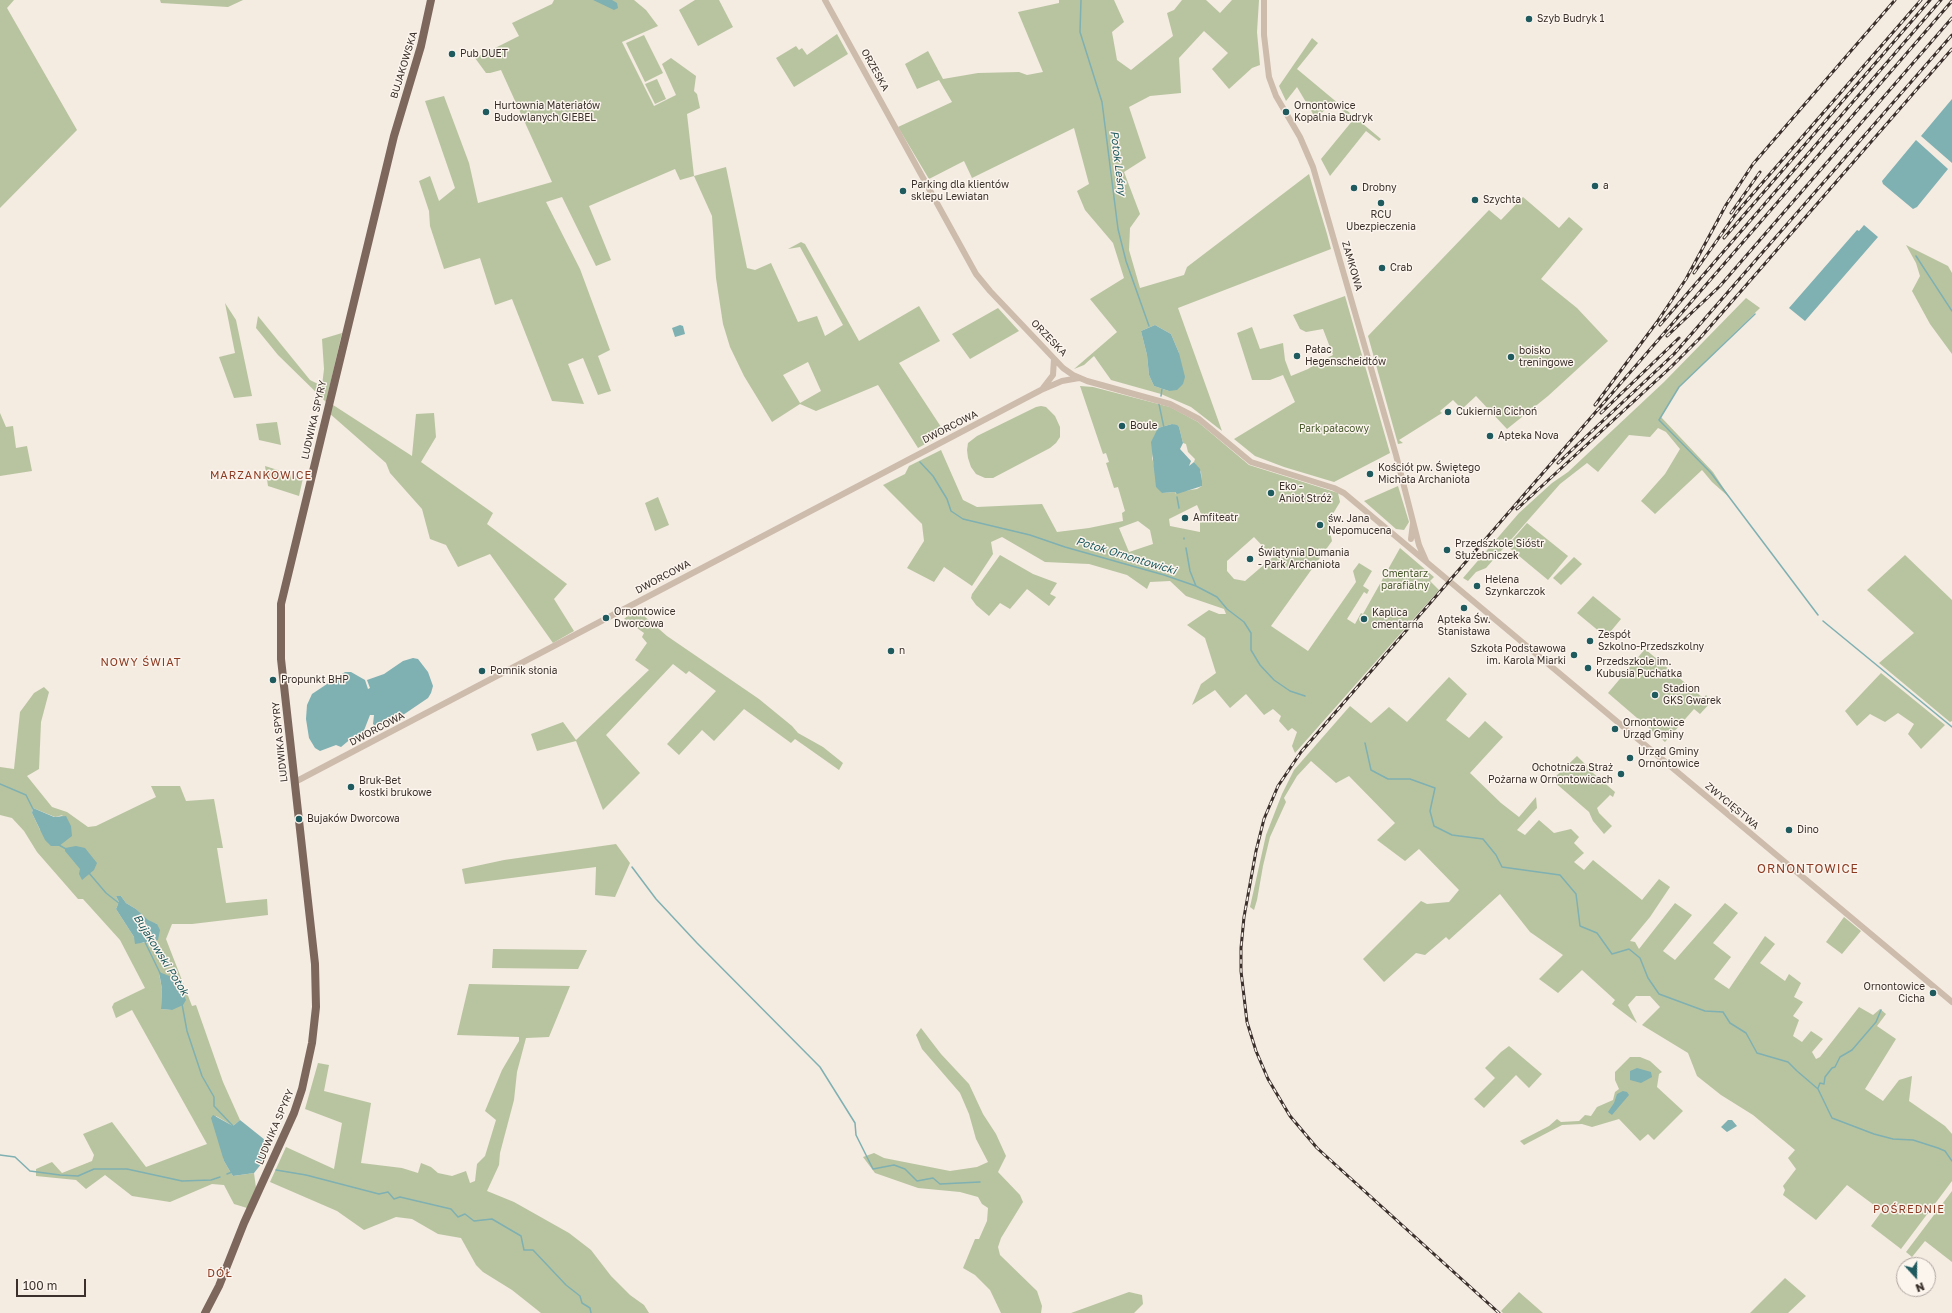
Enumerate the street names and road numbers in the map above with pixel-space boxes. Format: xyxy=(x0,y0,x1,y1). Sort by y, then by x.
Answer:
street label: BUJAKOWSKA xyxy=(388,30,420,100)
street label: ORZESKA xyxy=(858,47,892,93)
street label: ZAMKOWA xyxy=(1339,240,1365,292)
street label: ORZESKA xyxy=(1029,317,1069,359)
street label: LUDWIKA SPYRY xyxy=(299,379,329,461)
street label: DWORCOWA xyxy=(920,408,980,446)
street label: DWORCOWA xyxy=(634,558,692,596)
street label: LUDWIKA SPYRY xyxy=(270,701,290,783)
street label: DWORCOWA xyxy=(348,710,406,748)
street label: ZWYCIĘSTWA xyxy=(1703,780,1761,832)
street label: LUDWIKA SPYRY xyxy=(254,1087,296,1167)

